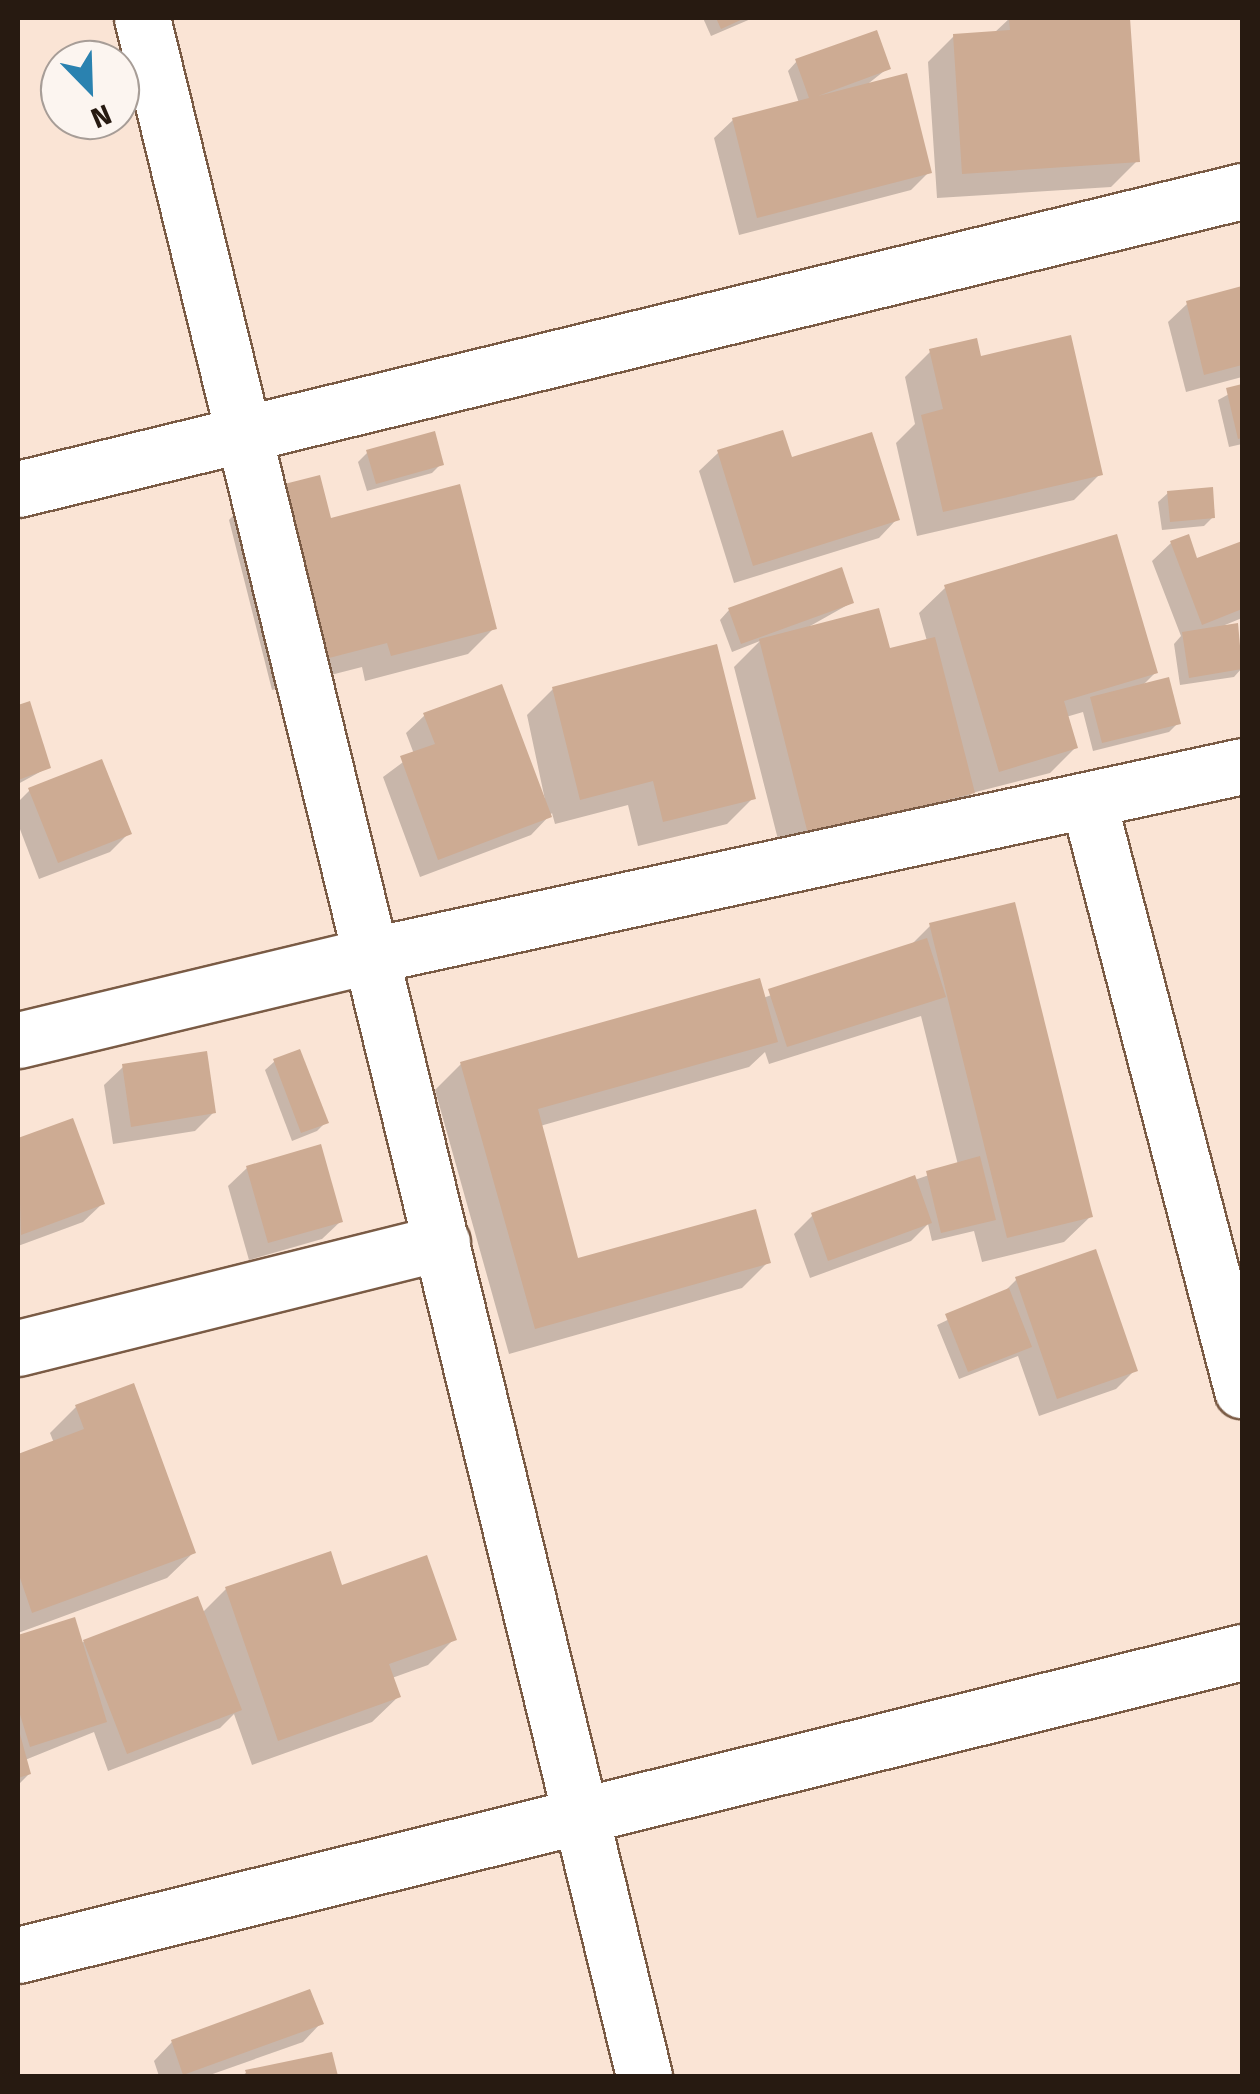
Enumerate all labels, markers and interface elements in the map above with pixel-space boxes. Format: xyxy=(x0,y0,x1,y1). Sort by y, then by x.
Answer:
north arrow xyxy=(40,40,140,140)
text: N xyxy=(86,97,116,135)

